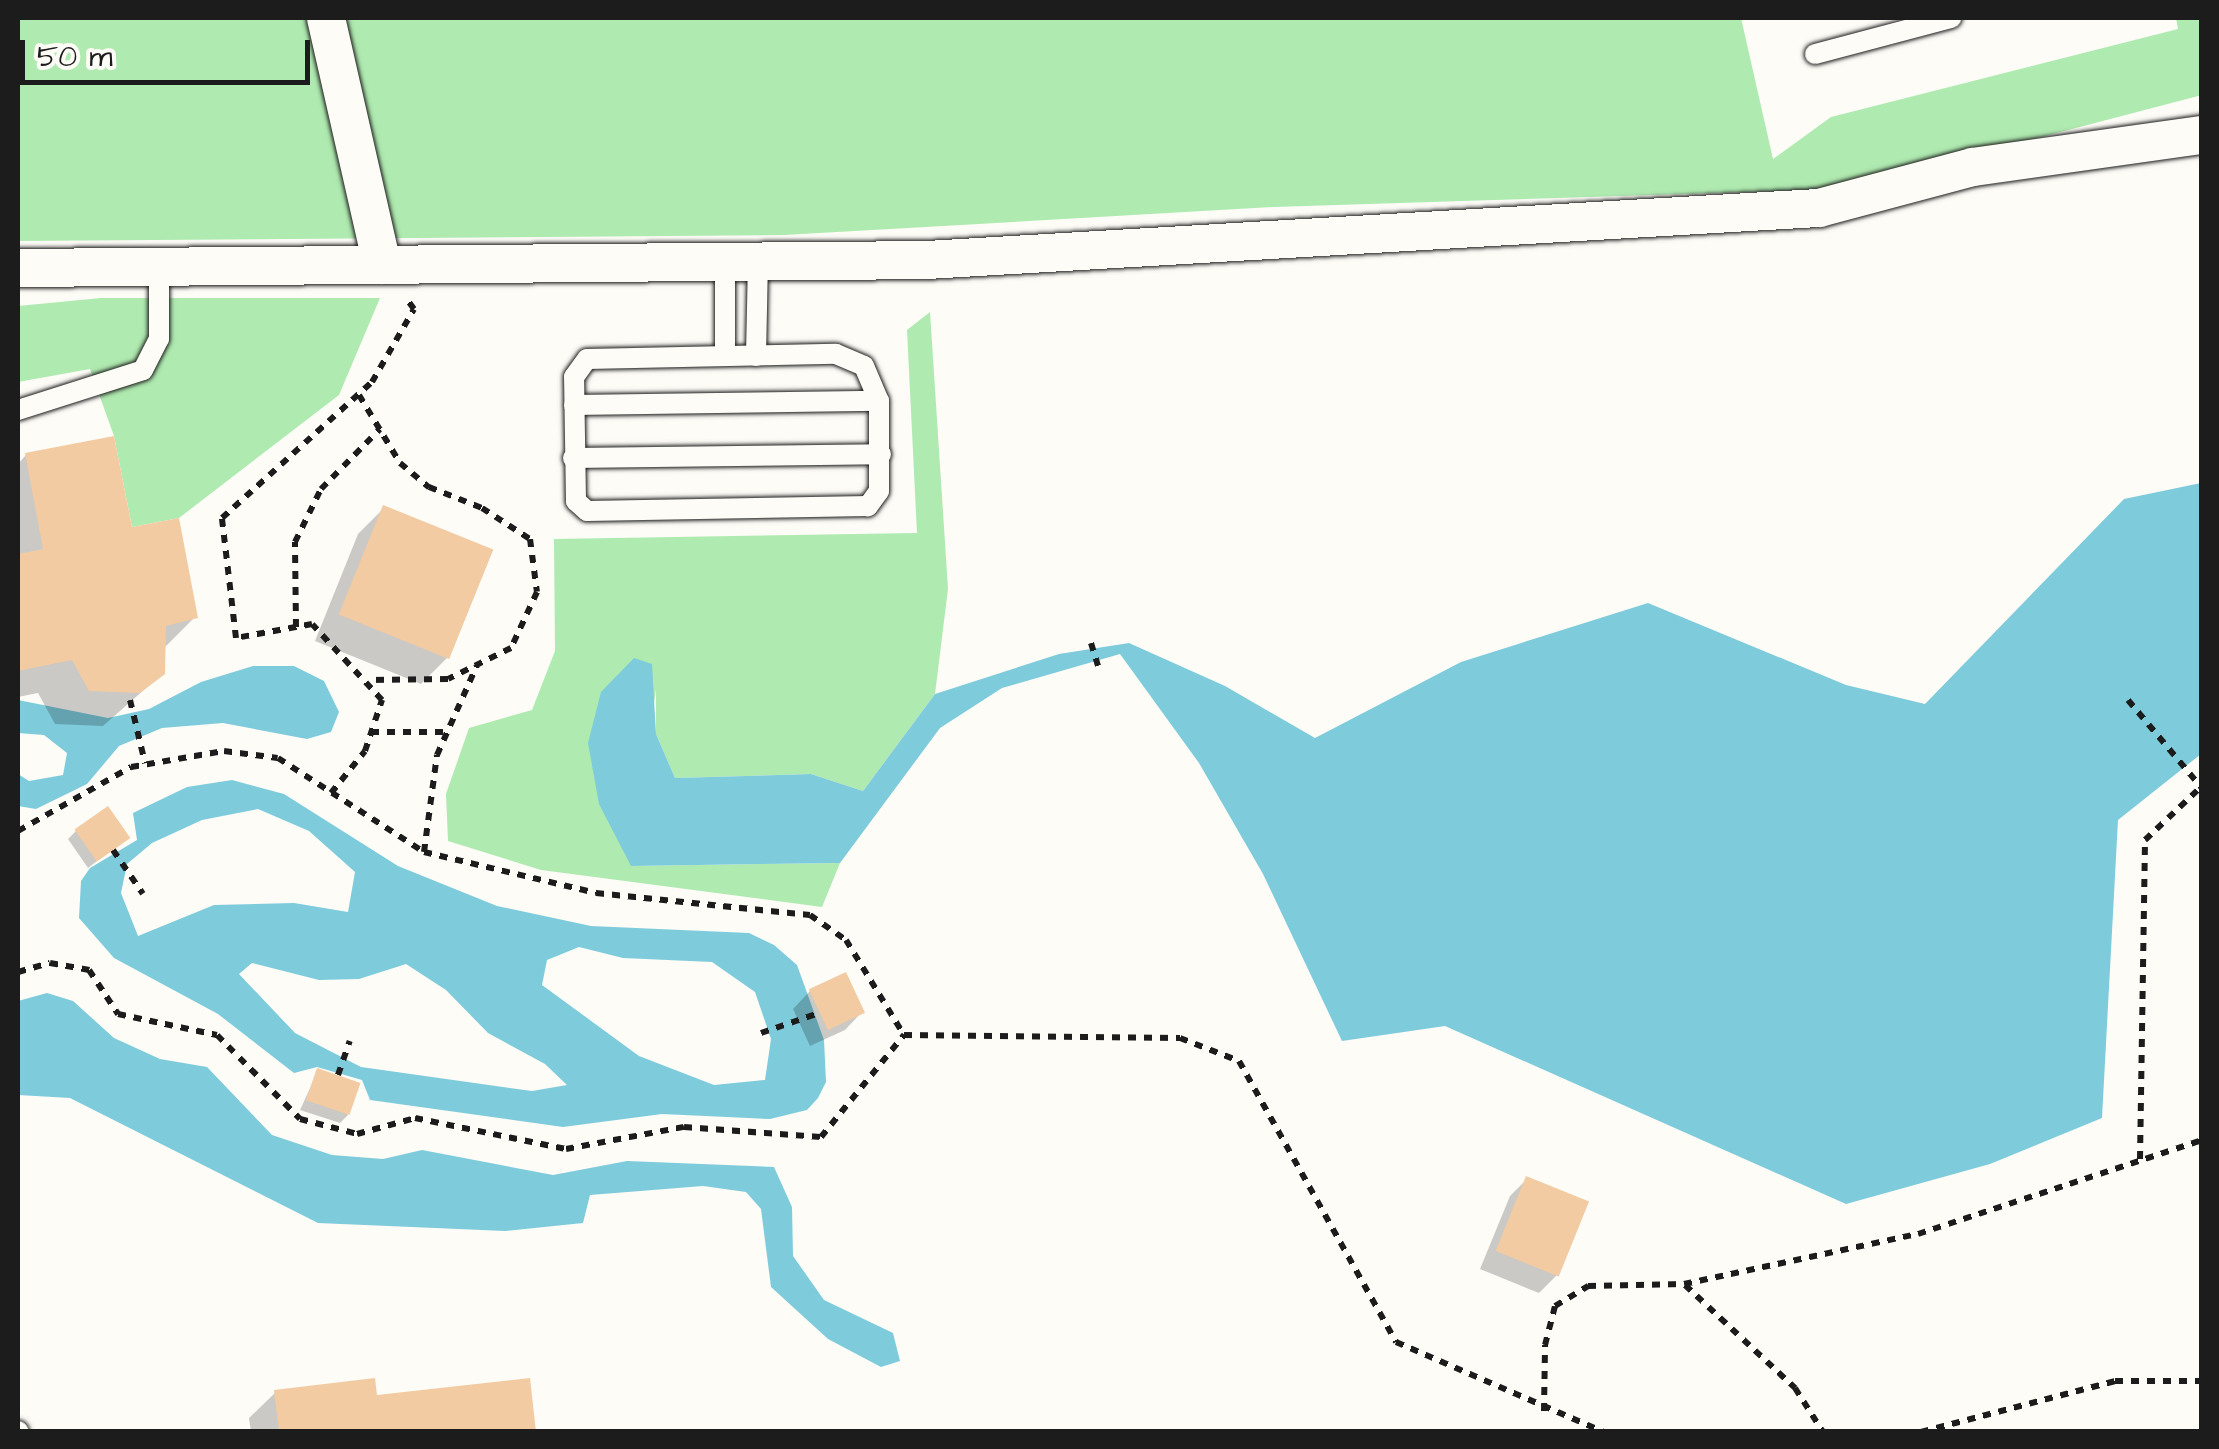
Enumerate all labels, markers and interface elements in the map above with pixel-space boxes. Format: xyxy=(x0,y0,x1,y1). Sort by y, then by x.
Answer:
scale bar xyxy=(25,20,315,82)
text: 50 m xyxy=(37,36,113,78)

